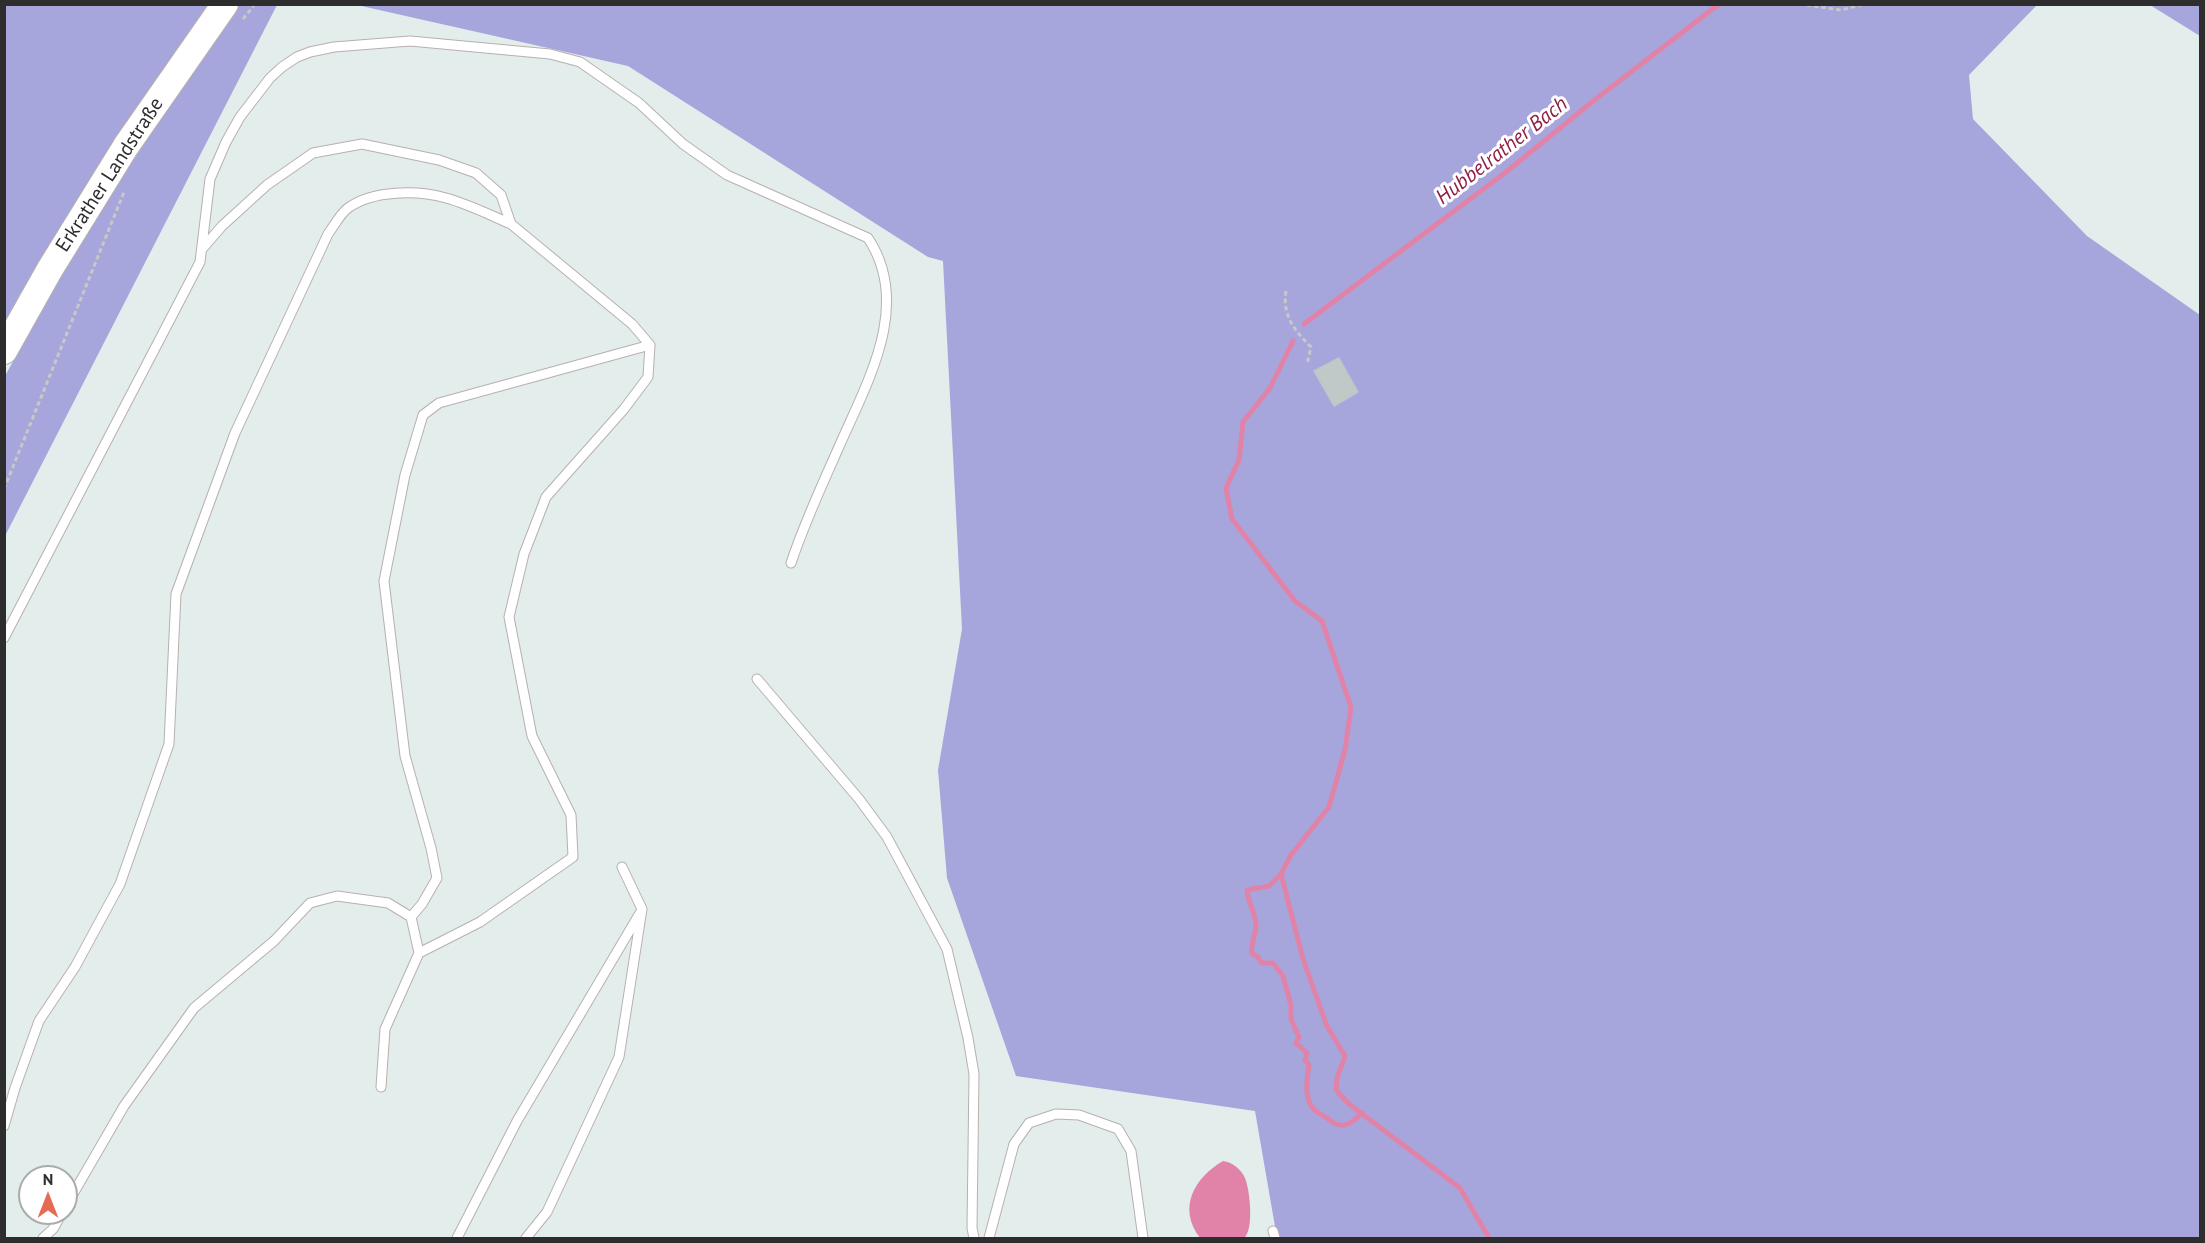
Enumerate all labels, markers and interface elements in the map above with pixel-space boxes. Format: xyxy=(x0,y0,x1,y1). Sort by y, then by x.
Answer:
water label: Hubbelrather Bach xyxy=(1431,92,1573,210)
street label: Erkrather Landstraße xyxy=(51,93,169,257)
north arrow xyxy=(18,1165,78,1225)
text: N xyxy=(43,1169,53,1189)

